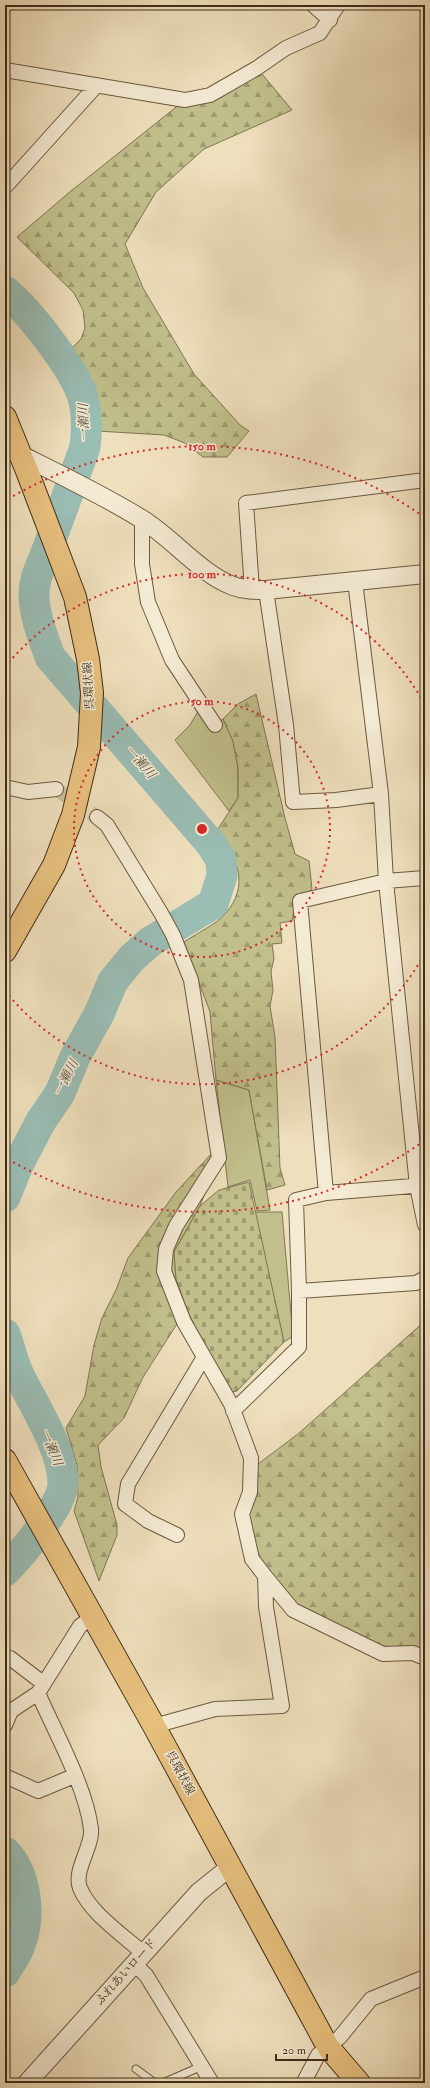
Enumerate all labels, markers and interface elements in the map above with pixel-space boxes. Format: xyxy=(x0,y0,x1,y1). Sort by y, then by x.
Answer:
water label: 一瀬川 xyxy=(75,401,93,443)
text: 150 m xyxy=(188,439,216,454)
text: 100 m xyxy=(188,567,217,582)
street label: 呉環状線 xyxy=(80,662,98,710)
text: 50 m xyxy=(190,694,214,709)
water label: 一瀬川 xyxy=(121,742,160,783)
centre of rings xyxy=(195,822,209,836)
water label: 一瀬川 xyxy=(50,1055,83,1099)
water label: 一瀬川 xyxy=(36,1426,66,1470)
street label: 呉環状線 xyxy=(162,1748,198,1798)
street label: ふれあいロード xyxy=(92,1936,160,2008)
scale bar xyxy=(276,2036,327,2062)
text: 20 m xyxy=(282,2043,307,2058)

